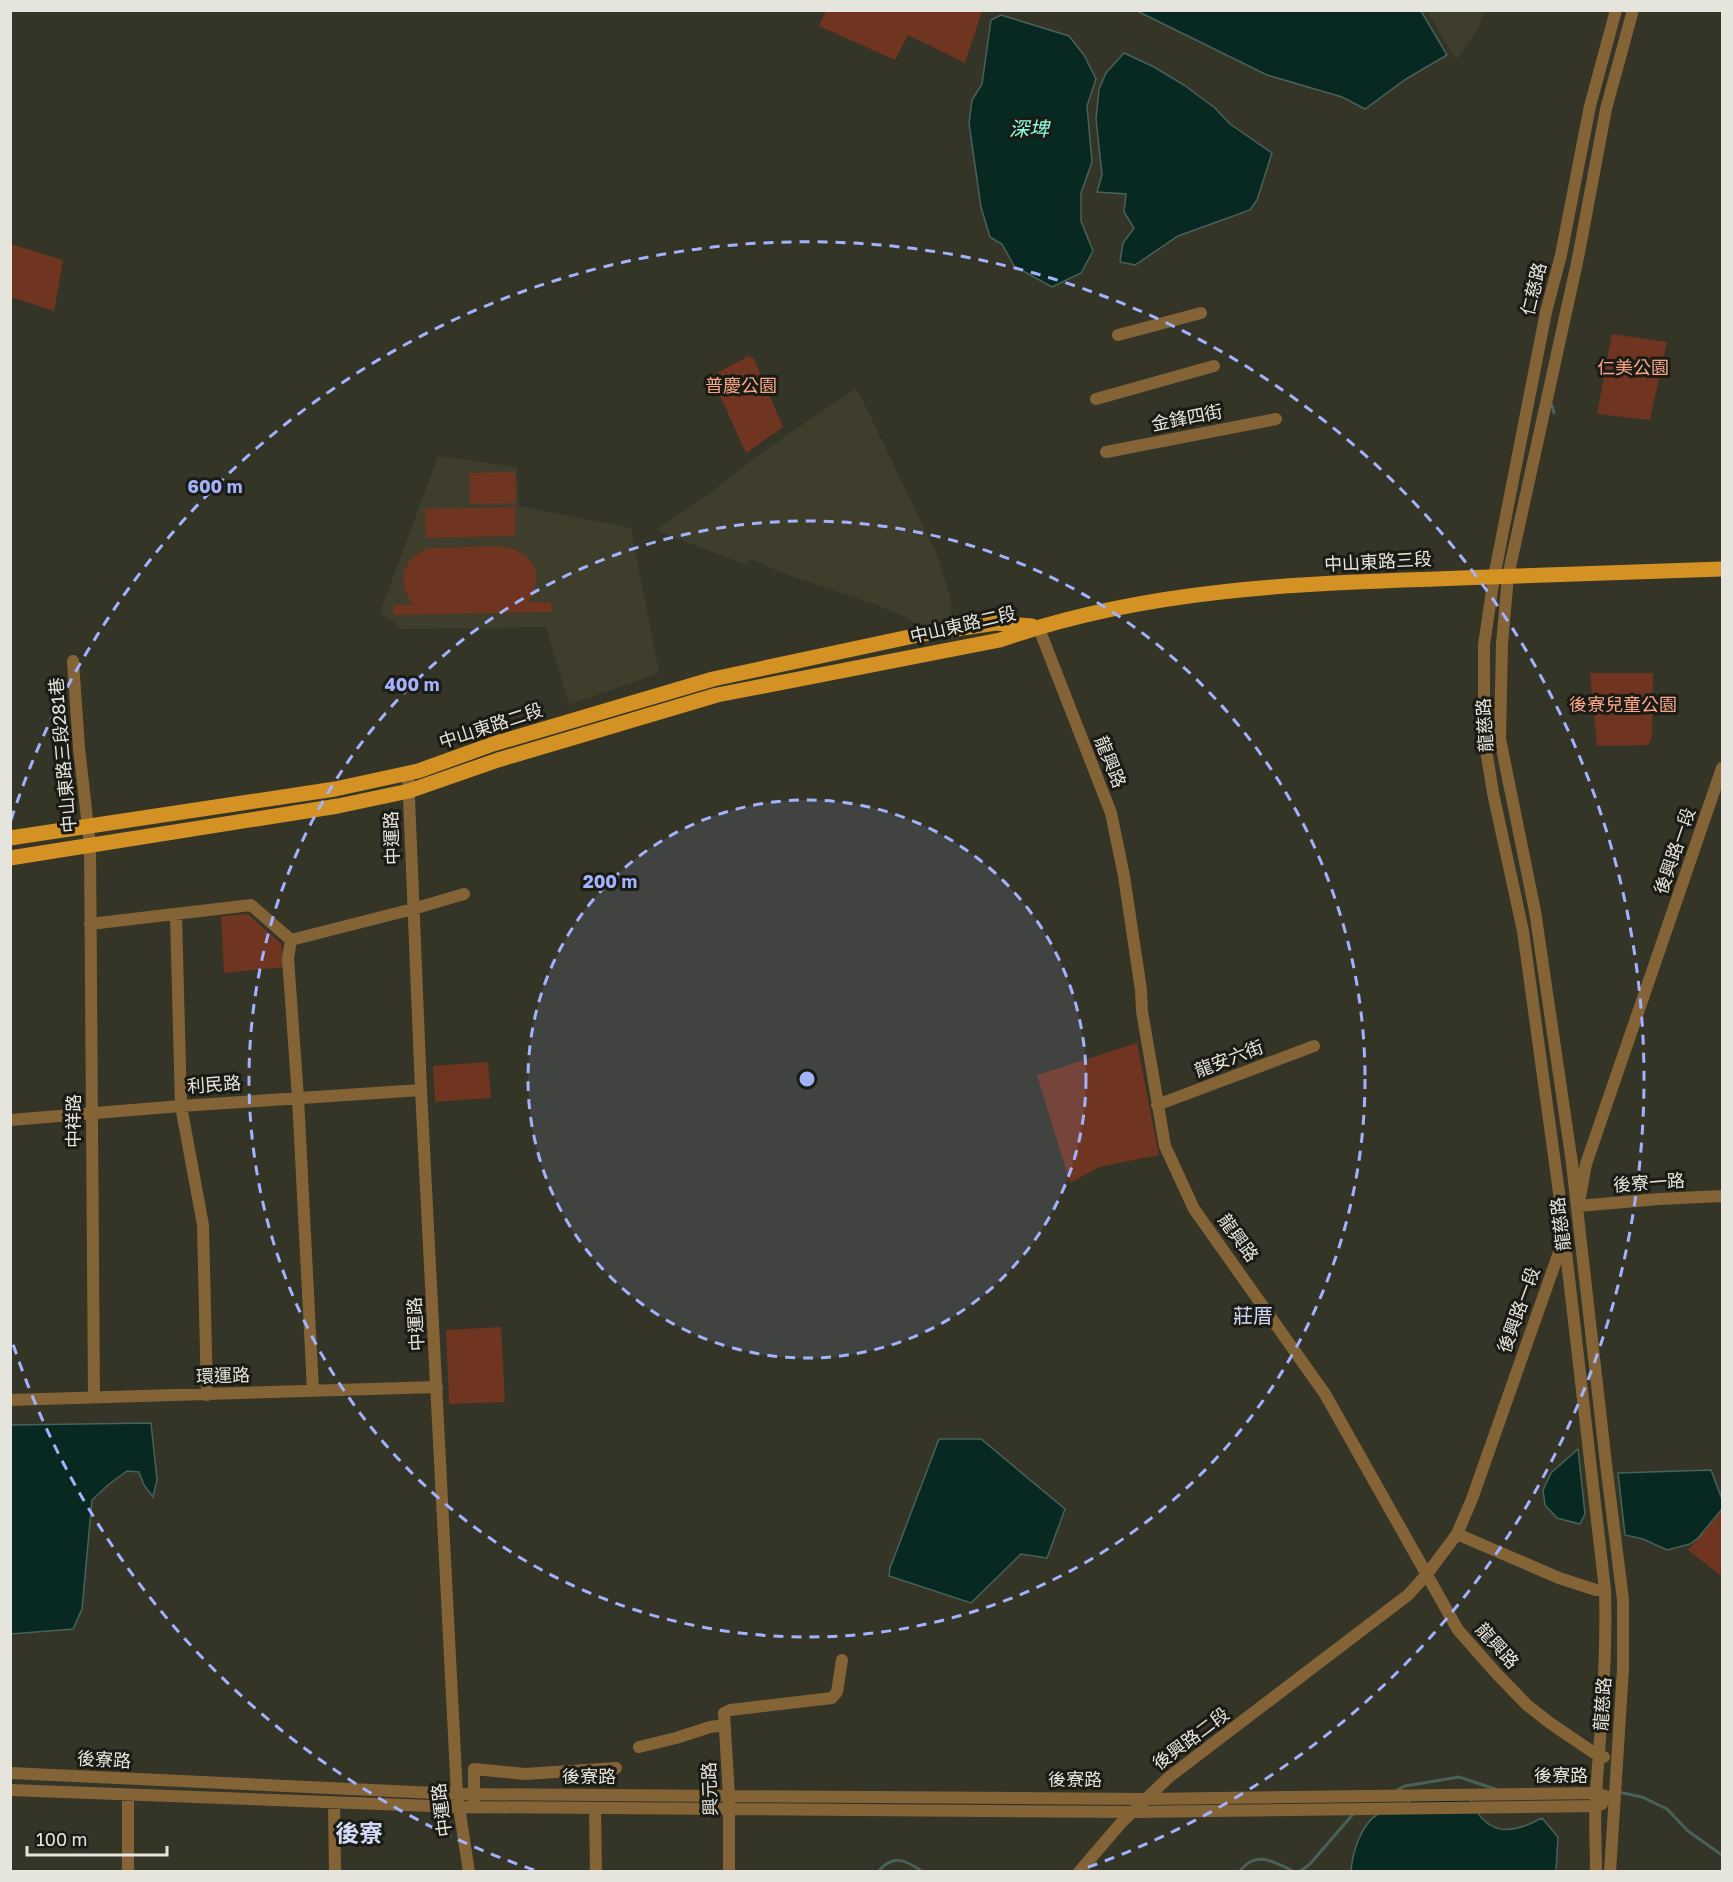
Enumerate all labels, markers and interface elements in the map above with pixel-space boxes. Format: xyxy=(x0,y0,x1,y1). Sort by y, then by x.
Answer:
water label: 深埤 xyxy=(1009,116,1051,140)
street label: 仁慈路 xyxy=(1516,260,1550,318)
park label: 仁美公園 xyxy=(1597,356,1669,378)
park label: 普慶公園 xyxy=(705,374,777,396)
street label: 金鋒四街 xyxy=(1149,399,1224,435)
text: 600 m xyxy=(187,475,243,497)
street label: 中山東路三段 xyxy=(1323,547,1432,575)
street label: 中山東路二段 xyxy=(908,601,1018,647)
text: 400 m xyxy=(385,673,439,695)
street label: 中山東路三段281巷 xyxy=(44,676,80,834)
park label: 後寮兒童公園 xyxy=(1569,693,1677,715)
street label: 中山東路二段 xyxy=(436,698,545,752)
street label: 龍慈路 xyxy=(1472,698,1496,753)
street label: 龍興路 xyxy=(1091,732,1131,791)
street label: 後興路一段 xyxy=(1649,805,1699,897)
street label: 中運路 xyxy=(379,811,403,865)
text: 200 m xyxy=(583,870,637,892)
street label: 龍安六街 xyxy=(1191,1035,1266,1081)
centre of rings xyxy=(797,1069,817,1089)
street label: 利民路 xyxy=(186,1071,242,1097)
street label: 中祥路 xyxy=(62,1094,84,1148)
street label: 後寮一路 xyxy=(1612,1169,1686,1195)
street label: 龍慈路 xyxy=(1546,1196,1574,1252)
street label: 龍興路 xyxy=(1214,1209,1264,1266)
street label: 後興路一段 xyxy=(1492,1264,1544,1356)
street label: 中運路 xyxy=(403,1297,427,1352)
district label: 莊厝 xyxy=(1233,1303,1273,1327)
street label: 環運路 xyxy=(196,1363,250,1387)
street label: 龍興路 xyxy=(1472,1618,1524,1673)
street label: 龍慈路 xyxy=(1589,1676,1615,1732)
street label: 後興路二段 xyxy=(1148,1702,1233,1774)
street label: 後寮路 xyxy=(77,1747,132,1771)
street label: 興元路 xyxy=(697,1762,721,1816)
street label: 後寮路 xyxy=(1534,1764,1588,1786)
street label: 後寮路 xyxy=(562,1765,616,1787)
street label: 後寮路 xyxy=(1048,1768,1102,1790)
street label: 中運路 xyxy=(427,1782,455,1838)
district label: 後寮 xyxy=(335,1818,383,1847)
scale bar xyxy=(27,1819,166,1857)
text: 100 m xyxy=(36,1828,87,1850)

